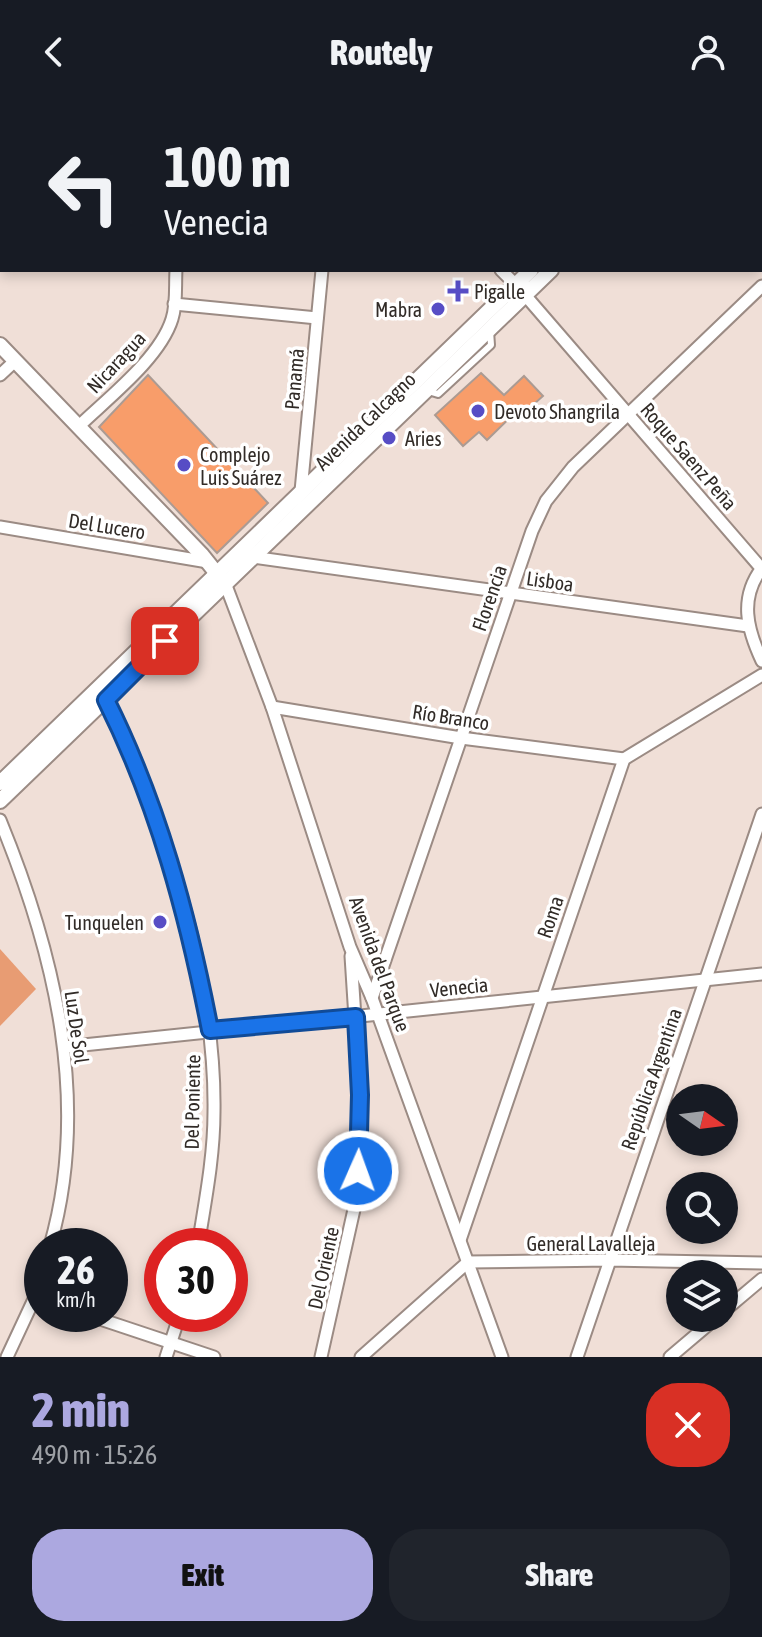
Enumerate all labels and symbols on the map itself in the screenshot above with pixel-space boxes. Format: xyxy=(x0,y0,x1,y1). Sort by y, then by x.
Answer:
place label: Pigalle xyxy=(474,280,525,303)
marker: Pigalle xyxy=(449,282,467,300)
place label: Mabra xyxy=(375,298,422,321)
marker: Mabra xyxy=(429,300,447,318)
street label: Nicaragua xyxy=(82,327,150,397)
street label: Panamá xyxy=(280,347,308,411)
street label: Avenida Calcagno xyxy=(310,367,420,475)
street label: Roque Saenz Peña xyxy=(636,398,742,514)
place label: Devoto Shangrila xyxy=(494,400,620,423)
marker: Devoto Shangrila xyxy=(469,402,487,420)
place label: Aries xyxy=(405,427,441,450)
marker: Aries xyxy=(380,429,398,447)
place label: Complejo Luis Suárez xyxy=(200,443,281,489)
marker: Complejo Luis Suárez xyxy=(175,456,193,474)
street label: Del Lucero xyxy=(67,509,147,543)
street label: Florencia xyxy=(467,562,511,634)
street label: Lisboa xyxy=(525,566,575,596)
pin xyxy=(131,607,199,675)
street label: Río Branco xyxy=(411,700,491,734)
street label: Avenida del Parque xyxy=(345,893,415,1035)
street label: Roma xyxy=(532,893,568,941)
place label: Tunquelen xyxy=(65,911,144,934)
marker: Tunquelen xyxy=(151,913,169,931)
street label: Venecia xyxy=(429,973,489,1001)
street label: Luz De Sol xyxy=(60,989,94,1066)
street label: República Argentina xyxy=(616,1005,686,1153)
street label: Del Poniente xyxy=(180,1054,204,1150)
north arrow xyxy=(666,1084,738,1156)
position arrow xyxy=(316,1129,400,1213)
street label: Del Oriente xyxy=(303,1225,343,1311)
speed limit sign: 30 xyxy=(144,1228,248,1332)
street label: General Lavalleja xyxy=(526,1232,656,1255)

